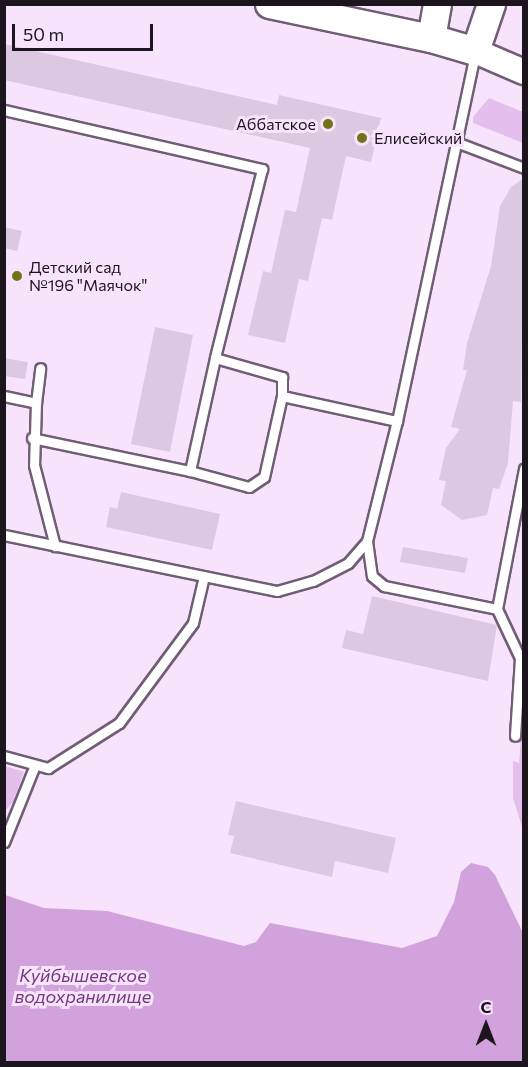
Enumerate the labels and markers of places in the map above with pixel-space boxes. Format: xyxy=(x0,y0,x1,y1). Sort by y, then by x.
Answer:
place label: Аббатское xyxy=(236,114,316,134)
marker: Аббатское xyxy=(321,117,335,131)
place label: Елисейский xyxy=(374,128,462,148)
marker: Елисейский xyxy=(355,131,369,145)
place label: Детский сад №196 "Маячок" xyxy=(29,257,147,295)
marker: Детский сад №196 "Маячок" xyxy=(10,269,24,283)

